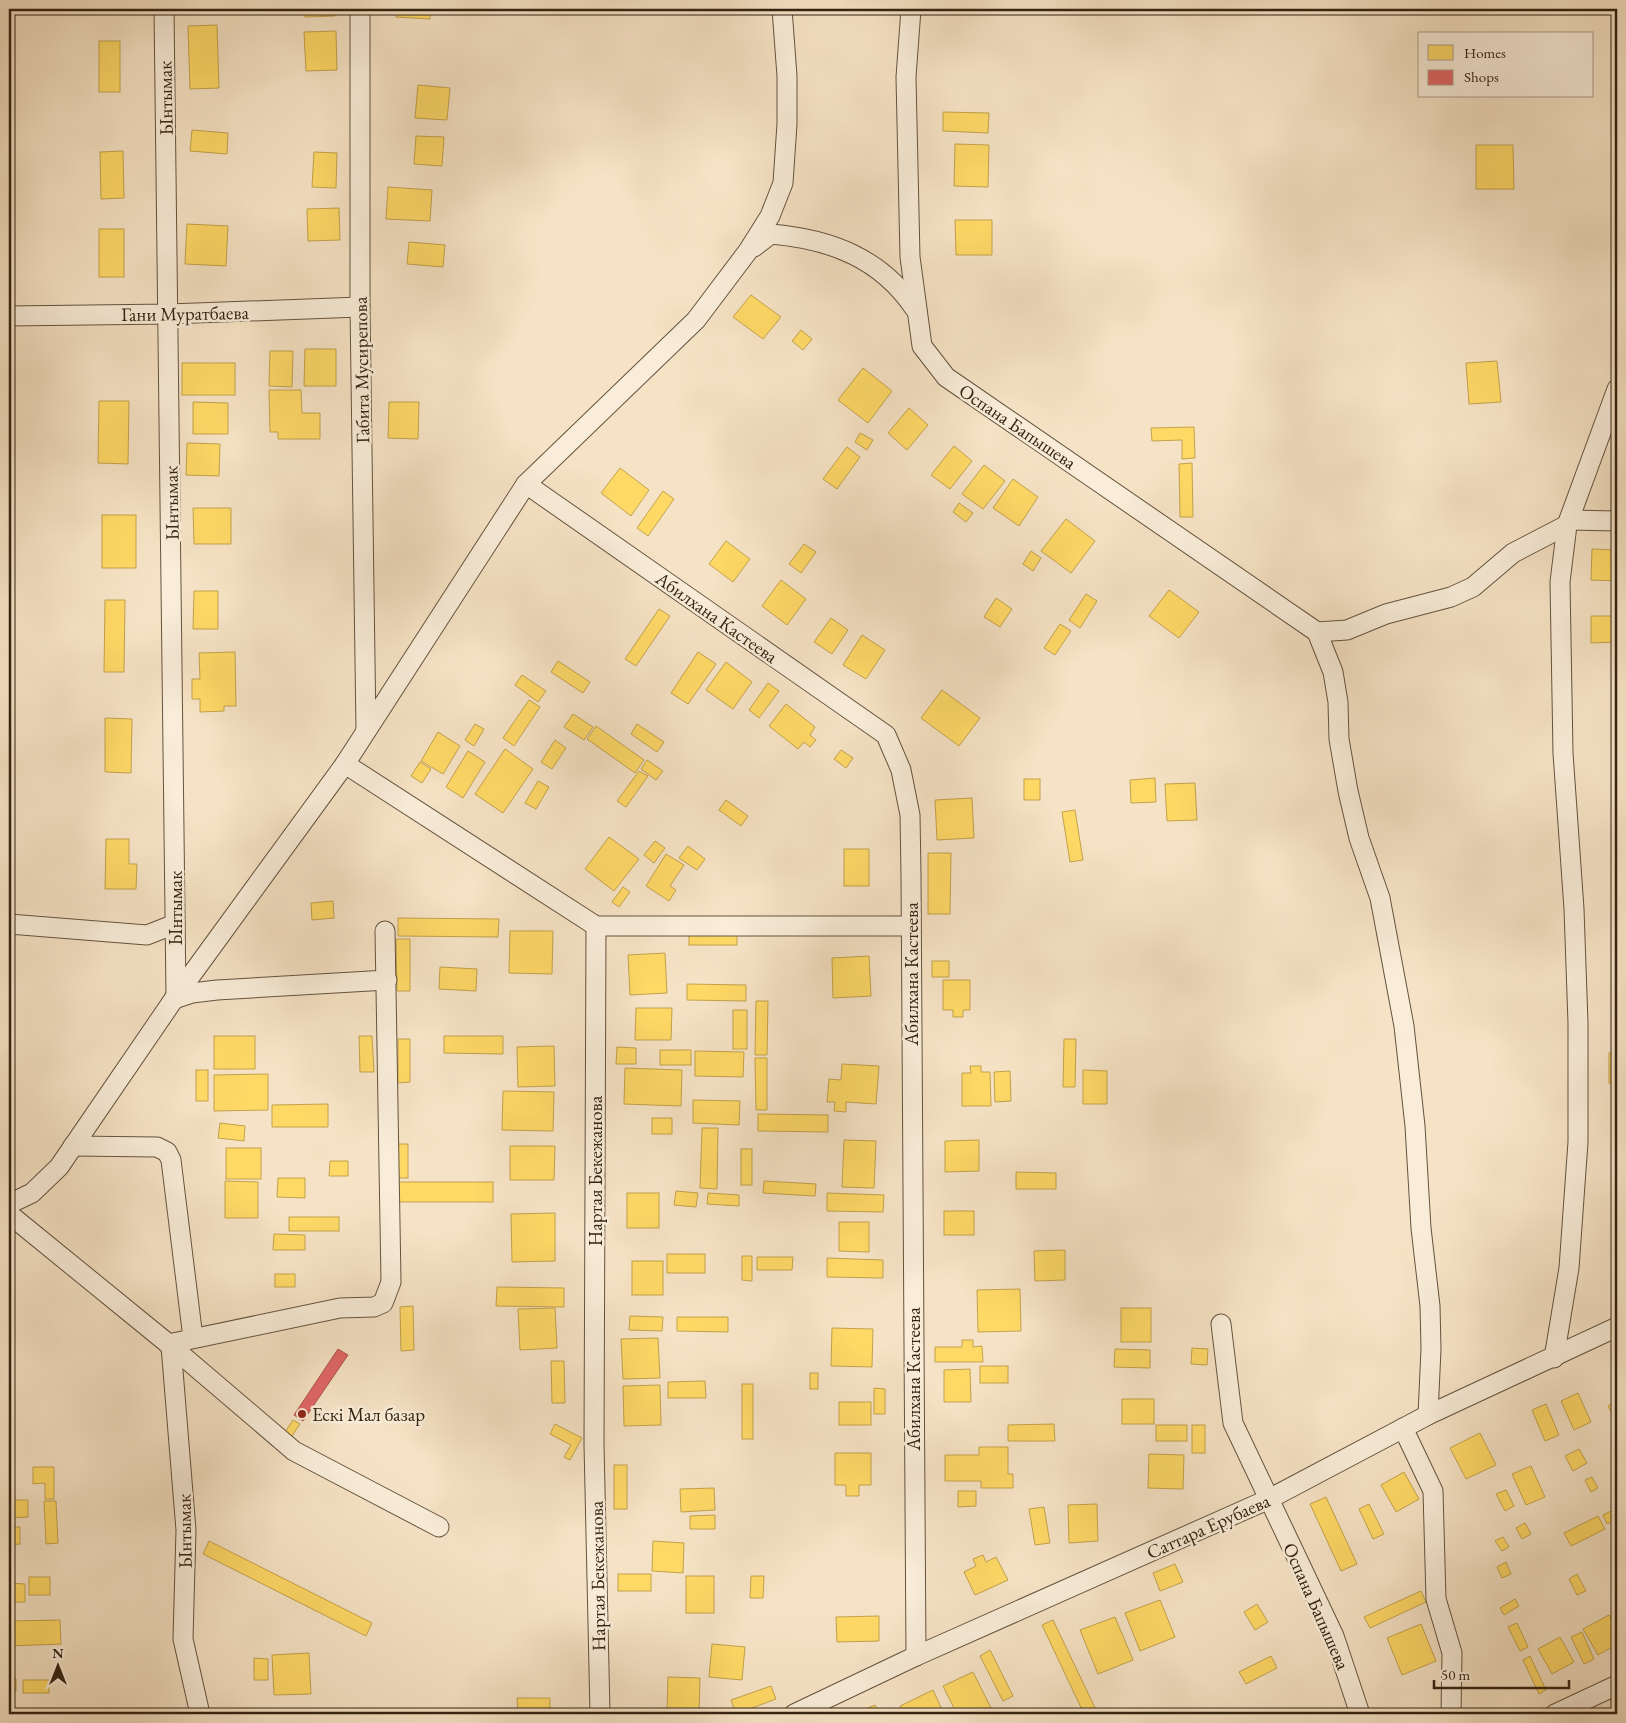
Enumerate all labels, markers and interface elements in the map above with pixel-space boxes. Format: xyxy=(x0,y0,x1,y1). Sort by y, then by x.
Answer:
legend xyxy=(1418,32,1594,98)
text: Homes xyxy=(1464,43,1506,62)
street label: Ынтымак xyxy=(152,61,179,135)
text: Shops xyxy=(1464,67,1499,86)
street label: Габита Мусирепова xyxy=(348,296,375,444)
street label: Гани Муратбаева xyxy=(121,300,250,327)
street label: Оспана Бапышева xyxy=(954,378,1082,475)
street label: Ынтымак xyxy=(158,466,185,540)
street label: Абилхана Кастеева xyxy=(650,565,783,669)
street label: Ынтымак xyxy=(163,871,188,945)
street label: Абилхана Кастеева xyxy=(899,902,924,1047)
street label: Нартая Бекежанова xyxy=(583,1095,608,1246)
street label: Абилхана Кастеева xyxy=(901,1307,926,1452)
place label: Ескі Мал базар xyxy=(312,1402,425,1427)
marker: Ескі Мал базар xyxy=(296,1408,308,1420)
street label: Саттара Ерубаева xyxy=(1142,1488,1274,1565)
street label: Ынтымак xyxy=(171,1494,198,1568)
street label: Нартая Бекежанова xyxy=(584,1500,611,1651)
street label: Оспана Бапышева xyxy=(1277,1539,1356,1674)
north arrow xyxy=(32,1640,82,1690)
text: N xyxy=(52,1644,64,1662)
scale bar xyxy=(1434,1658,1568,1690)
text: 50 m xyxy=(1441,1665,1470,1684)

